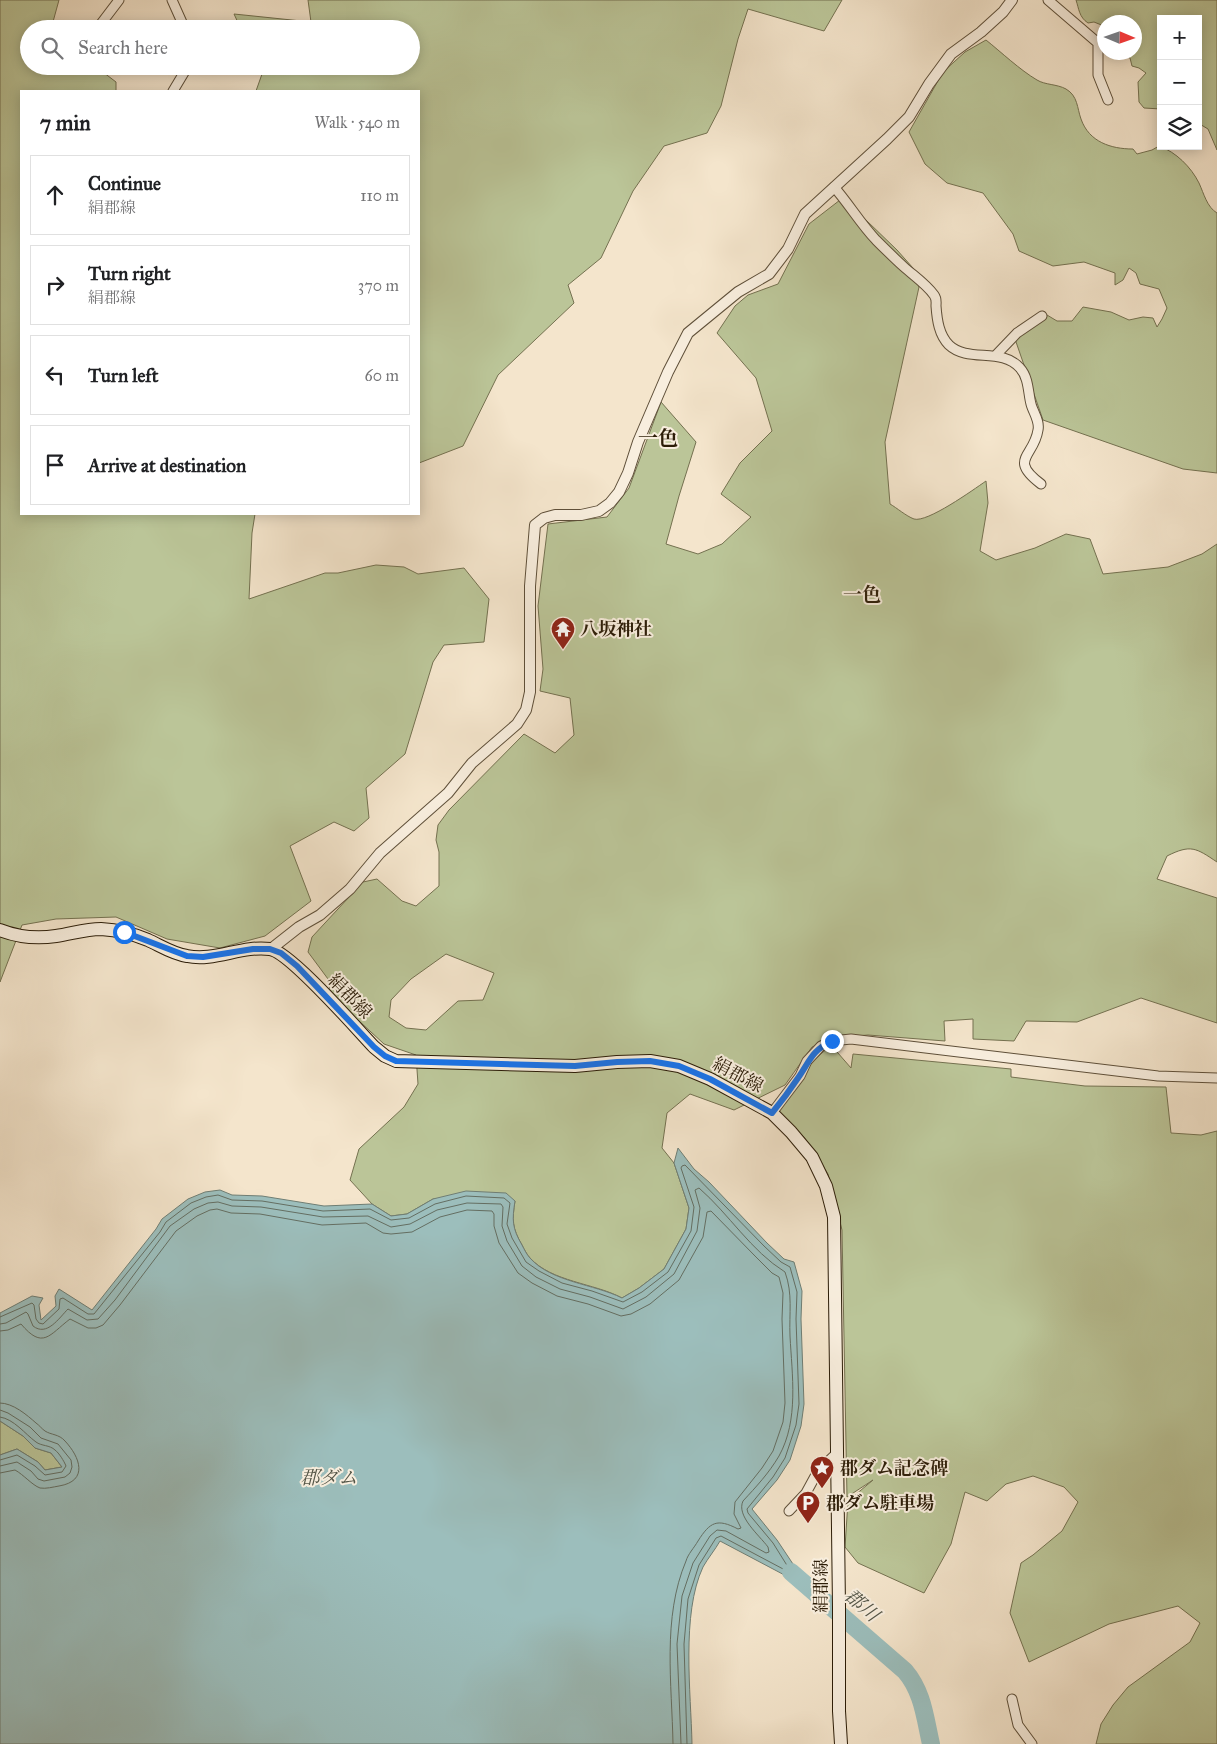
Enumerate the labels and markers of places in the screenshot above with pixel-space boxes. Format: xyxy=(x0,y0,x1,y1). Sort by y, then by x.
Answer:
temple icon: 八坂神社 xyxy=(550,616,576,650)
place label: 八坂神社 xyxy=(580,618,652,640)
place icon: 郡ダム記念碑 xyxy=(809,1455,835,1489)
place label: 郡ダム記念碑 xyxy=(840,1457,948,1479)
parking icon: 郡ダム駐車場 xyxy=(795,1490,821,1524)
place label: 郡ダム駐車場 xyxy=(826,1492,934,1514)

